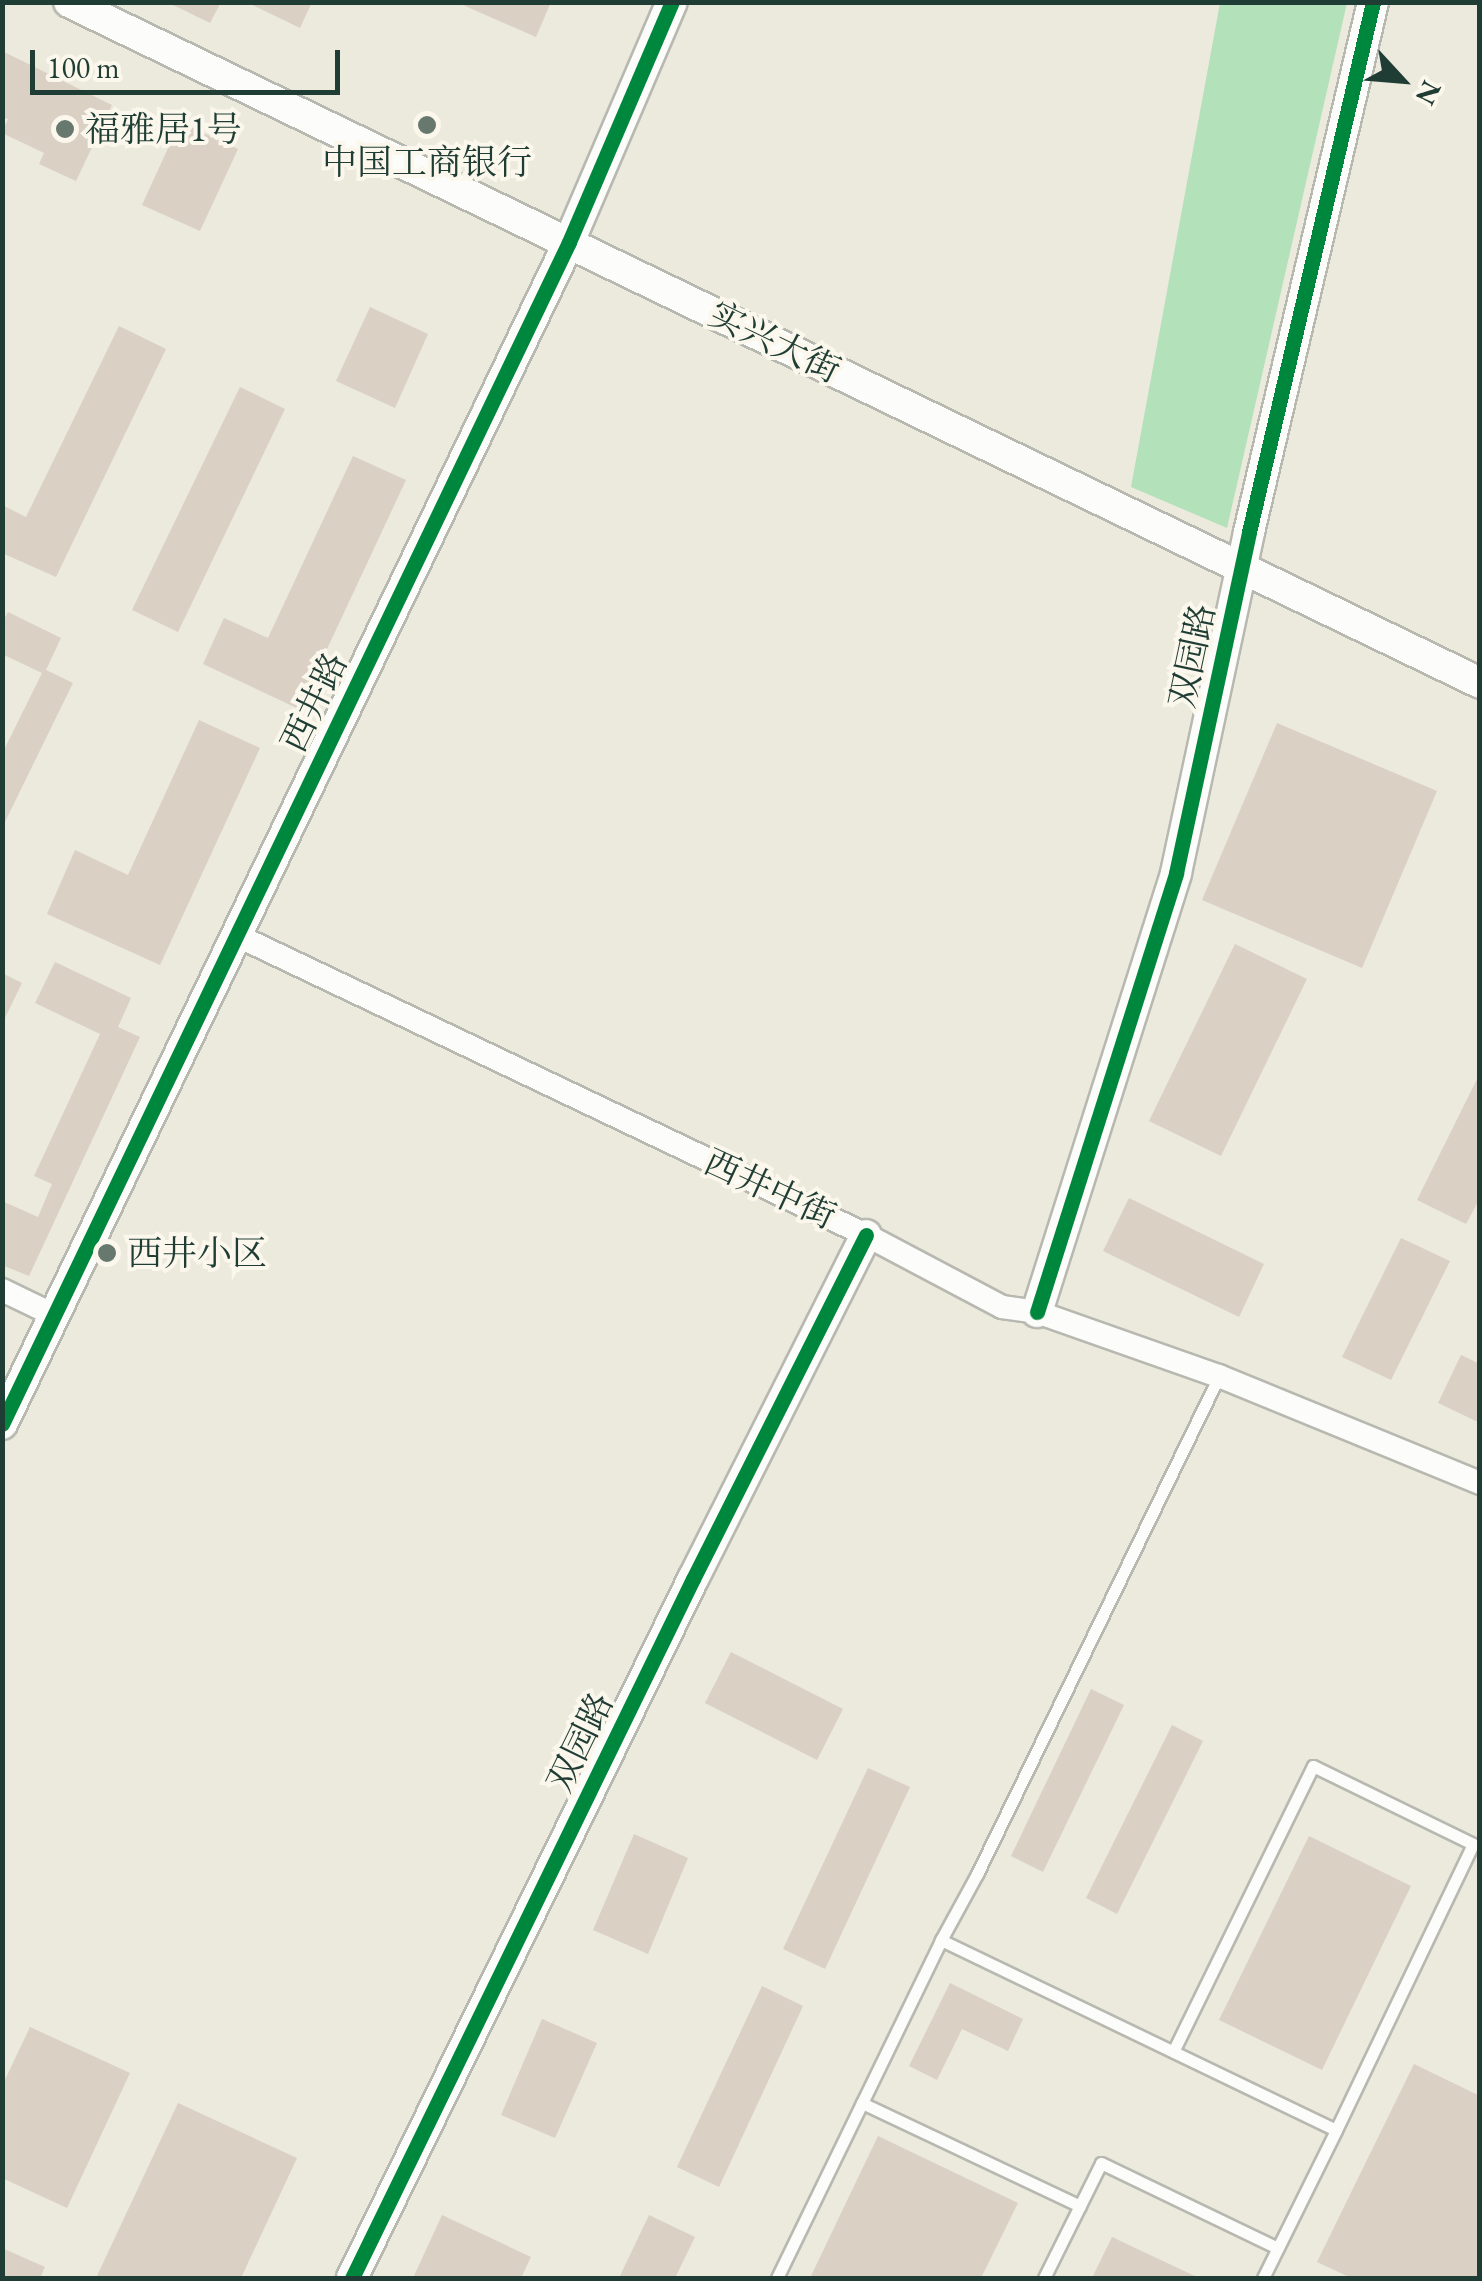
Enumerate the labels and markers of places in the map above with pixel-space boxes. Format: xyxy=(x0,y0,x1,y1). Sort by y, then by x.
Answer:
place label: 福雅居1号 xyxy=(85,108,242,150)
marker: 中国工商银行 xyxy=(416,114,438,136)
marker: 福雅居1号 xyxy=(54,118,76,140)
place label: 中国工商银行 xyxy=(322,141,532,183)
place label: 西井小区 xyxy=(127,1232,267,1274)
marker: 西井小区 xyxy=(96,1242,118,1264)

